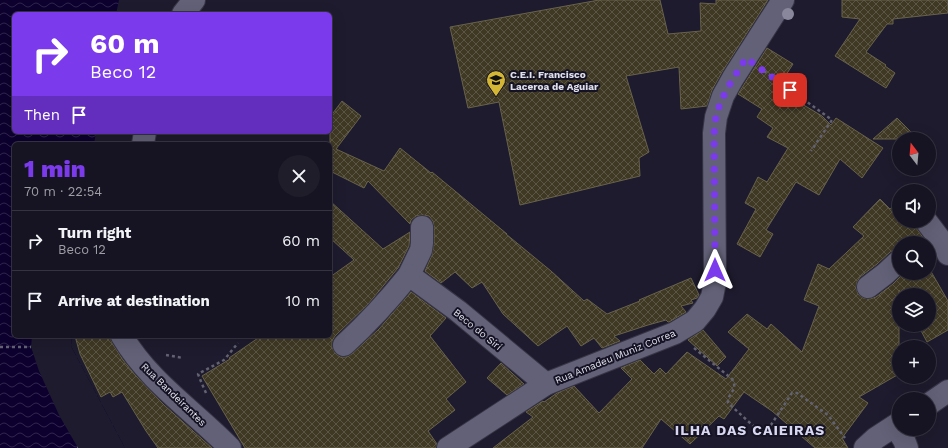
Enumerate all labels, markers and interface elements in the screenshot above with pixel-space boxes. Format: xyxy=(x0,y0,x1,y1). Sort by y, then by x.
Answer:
text: 60 m xyxy=(90,27,160,60)
icon: right xyxy=(24,28,76,80)
text: Beco 12 xyxy=(90,61,156,82)
school or university icon: C.E.I. Francisco Laceroa de Aguiar xyxy=(485,69,507,97)
place label: C.E.I. Francisco Laceroa de Aguiar xyxy=(510,69,599,92)
pin xyxy=(773,73,807,107)
icon: arrive xyxy=(779,79,801,101)
icon: arrive xyxy=(68,104,90,126)
text: Then xyxy=(24,106,60,124)
north arrow xyxy=(892,132,936,176)
map controls xyxy=(892,132,936,436)
text: 1 min xyxy=(24,155,86,183)
button: close xyxy=(278,155,320,197)
text: 70 m · 22:54 xyxy=(24,184,102,199)
button: sound xyxy=(892,184,936,228)
text: Turn right xyxy=(58,224,131,242)
icon: right xyxy=(24,230,46,252)
text: 60 m xyxy=(282,232,320,250)
button: search xyxy=(892,236,936,280)
text: Beco 12 xyxy=(58,242,106,257)
position arrow xyxy=(694,249,736,291)
button: layers xyxy=(892,288,936,332)
icon: arrive xyxy=(24,290,46,312)
text: Arrive at destination xyxy=(58,292,210,310)
text: 10 m xyxy=(285,292,320,310)
street label: Beco do Sirí xyxy=(451,307,504,352)
street label: Rua Amadeu Muniz Correa xyxy=(553,327,677,386)
button: + xyxy=(892,340,936,384)
street label: Rua Bandeirantes xyxy=(139,361,208,428)
button: − xyxy=(892,392,936,436)
district label: ILHA DAS CAIEIRAS xyxy=(675,422,825,438)

